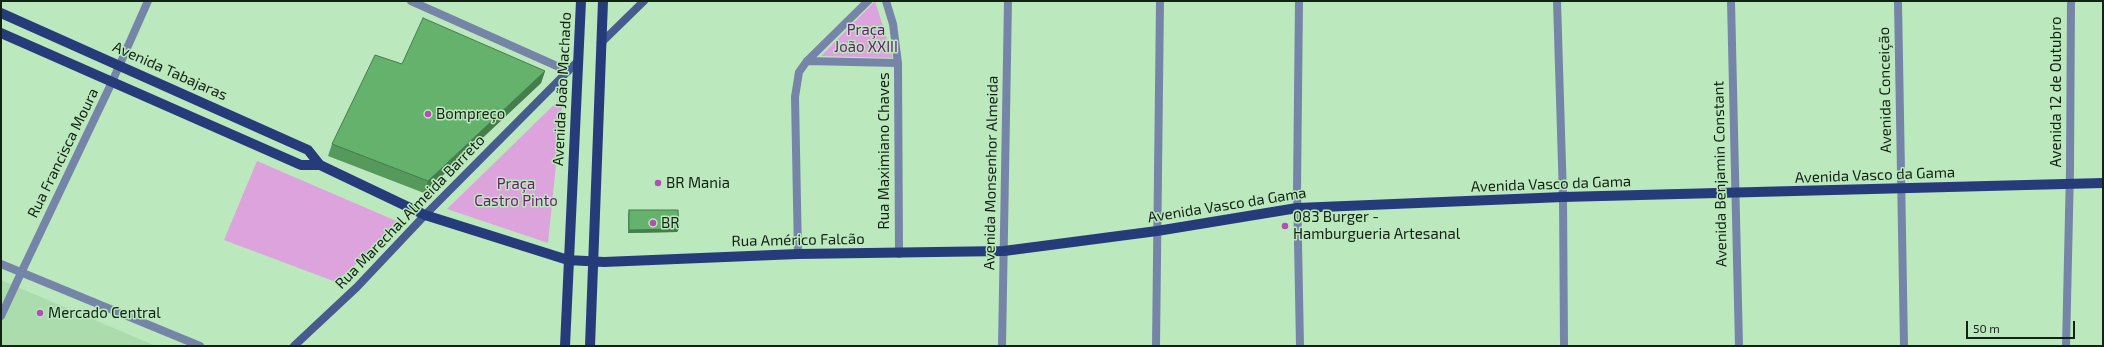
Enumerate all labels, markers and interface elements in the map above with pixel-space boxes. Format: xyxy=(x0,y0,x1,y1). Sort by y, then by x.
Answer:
street label: Avenida João Machado xyxy=(549,12,575,166)
street label: Avenida 12 de Outubro xyxy=(2047,16,2065,168)
park label: Praça João XXIII xyxy=(834,21,898,56)
street label: Avenida Conceição xyxy=(1875,27,1895,153)
street label: Avenida Tabajaras xyxy=(110,38,230,104)
street label: Rua Maximiano Chaves xyxy=(875,72,893,230)
street label: Avenida Monsenhor Almeida xyxy=(980,76,1002,270)
street label: Avenida Benjamin Constant xyxy=(1709,81,1731,267)
street label: Rua Francisca Moura xyxy=(24,85,102,221)
place label: Bompreço xyxy=(436,105,505,123)
marker: Bompreço xyxy=(423,109,433,119)
street label: Rua Marechal Almeida Barreto xyxy=(332,131,488,293)
street label: Avenida Vasco da Gama xyxy=(1795,163,1955,187)
street label: Avenida Vasco da Gama xyxy=(1471,172,1631,196)
place label: BR Mania xyxy=(666,174,730,192)
park label: Praça Castro Pinto xyxy=(474,175,558,210)
marker: BR Mania xyxy=(653,178,663,188)
street label: Avenida Vasco da Gama xyxy=(1146,184,1308,226)
place label: 083 Burger - Hamburgueria Artesanal xyxy=(1293,208,1460,243)
place label: BR xyxy=(661,214,680,232)
marker: BR xyxy=(648,218,658,228)
marker: 083 Burger - Hamburgueria Artesanal xyxy=(1280,221,1290,231)
street label: Rua Américo Falcão xyxy=(731,230,865,250)
place label: Mercado Central xyxy=(48,304,161,322)
marker: Mercado Central xyxy=(35,308,45,318)
scale bar xyxy=(1968,313,2077,339)
text: 50 m xyxy=(1973,321,2000,335)

